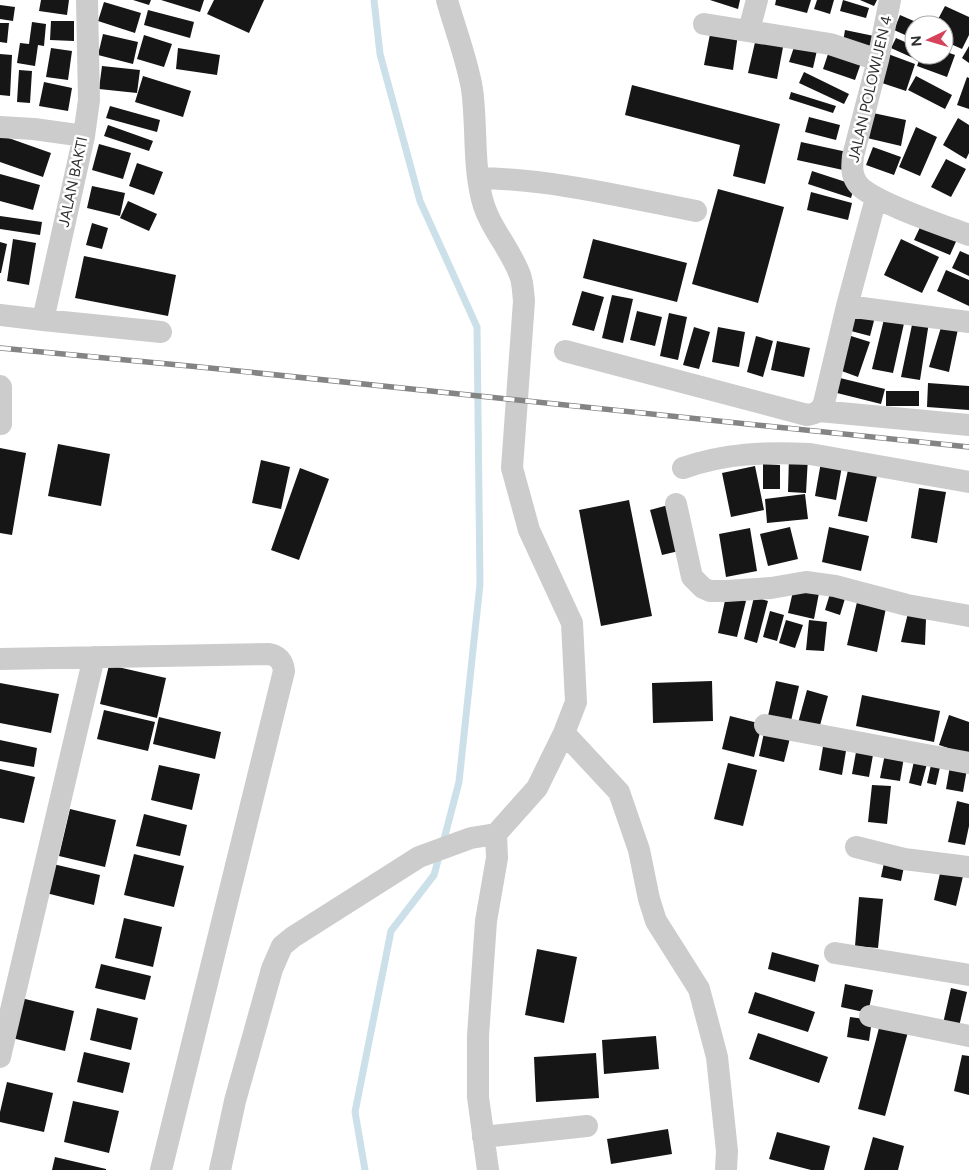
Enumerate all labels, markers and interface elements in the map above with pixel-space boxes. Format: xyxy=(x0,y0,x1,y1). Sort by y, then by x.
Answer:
street label: JALAN POLOWIJEN 4 xyxy=(844,14,896,164)
north arrow xyxy=(904,15,954,65)
text: N xyxy=(908,35,925,47)
street label: JALAN BAKTI xyxy=(55,135,91,229)

